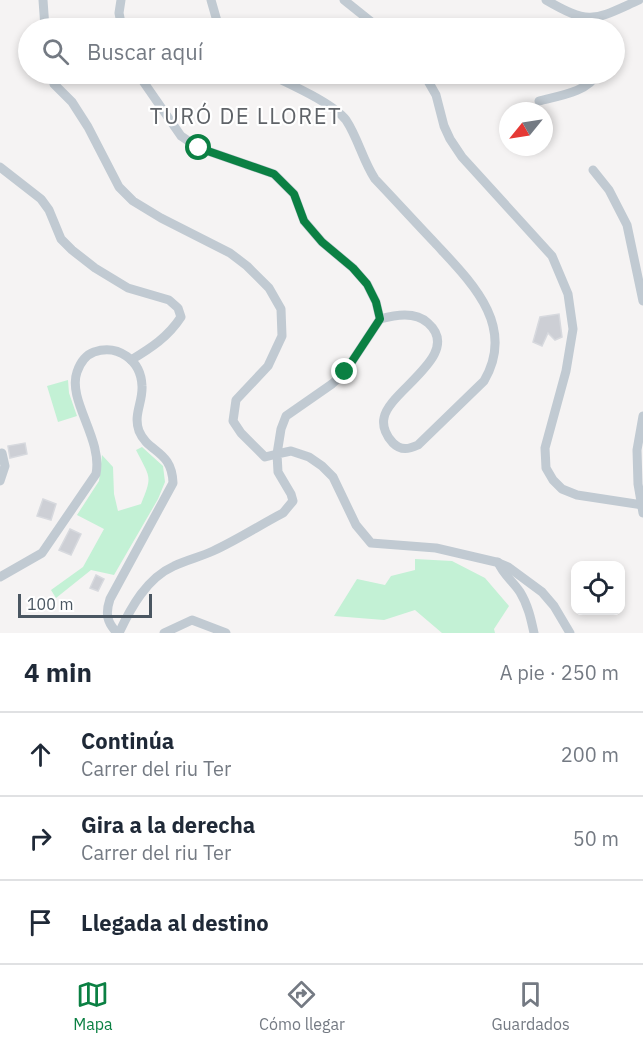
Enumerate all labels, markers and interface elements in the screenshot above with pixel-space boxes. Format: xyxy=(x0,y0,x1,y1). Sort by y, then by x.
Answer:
search box xyxy=(18,18,625,84)
icon: search xyxy=(39,35,72,68)
text: Buscar aquí xyxy=(87,37,203,66)
district label: TURÓ DE LLORET xyxy=(150,101,342,130)
north arrow xyxy=(499,102,553,156)
route start xyxy=(185,134,211,160)
route end xyxy=(331,358,357,384)
map controls xyxy=(571,561,625,615)
button: locate xyxy=(571,561,625,615)
scale bar xyxy=(18,591,152,618)
text: 100 m xyxy=(27,594,74,614)
text: 4 min xyxy=(24,655,92,689)
text: A pie · 250 m xyxy=(500,659,619,686)
text: Continúa xyxy=(81,726,174,755)
icon: ahead xyxy=(24,738,57,771)
text: 200 m xyxy=(561,741,619,768)
text: Carrer del riu Ter xyxy=(81,755,231,782)
text: Gira a la derecha xyxy=(81,810,255,839)
icon: right xyxy=(24,822,57,855)
text: 50 m xyxy=(573,825,619,852)
text: Carrer del riu Ter xyxy=(81,839,231,866)
icon: arrive xyxy=(24,906,57,939)
text: Llegada al destino xyxy=(81,908,269,937)
tab: Mapa xyxy=(73,978,113,1034)
tab: Cómo llegar xyxy=(259,978,345,1034)
tab: Guardados xyxy=(491,978,570,1034)

